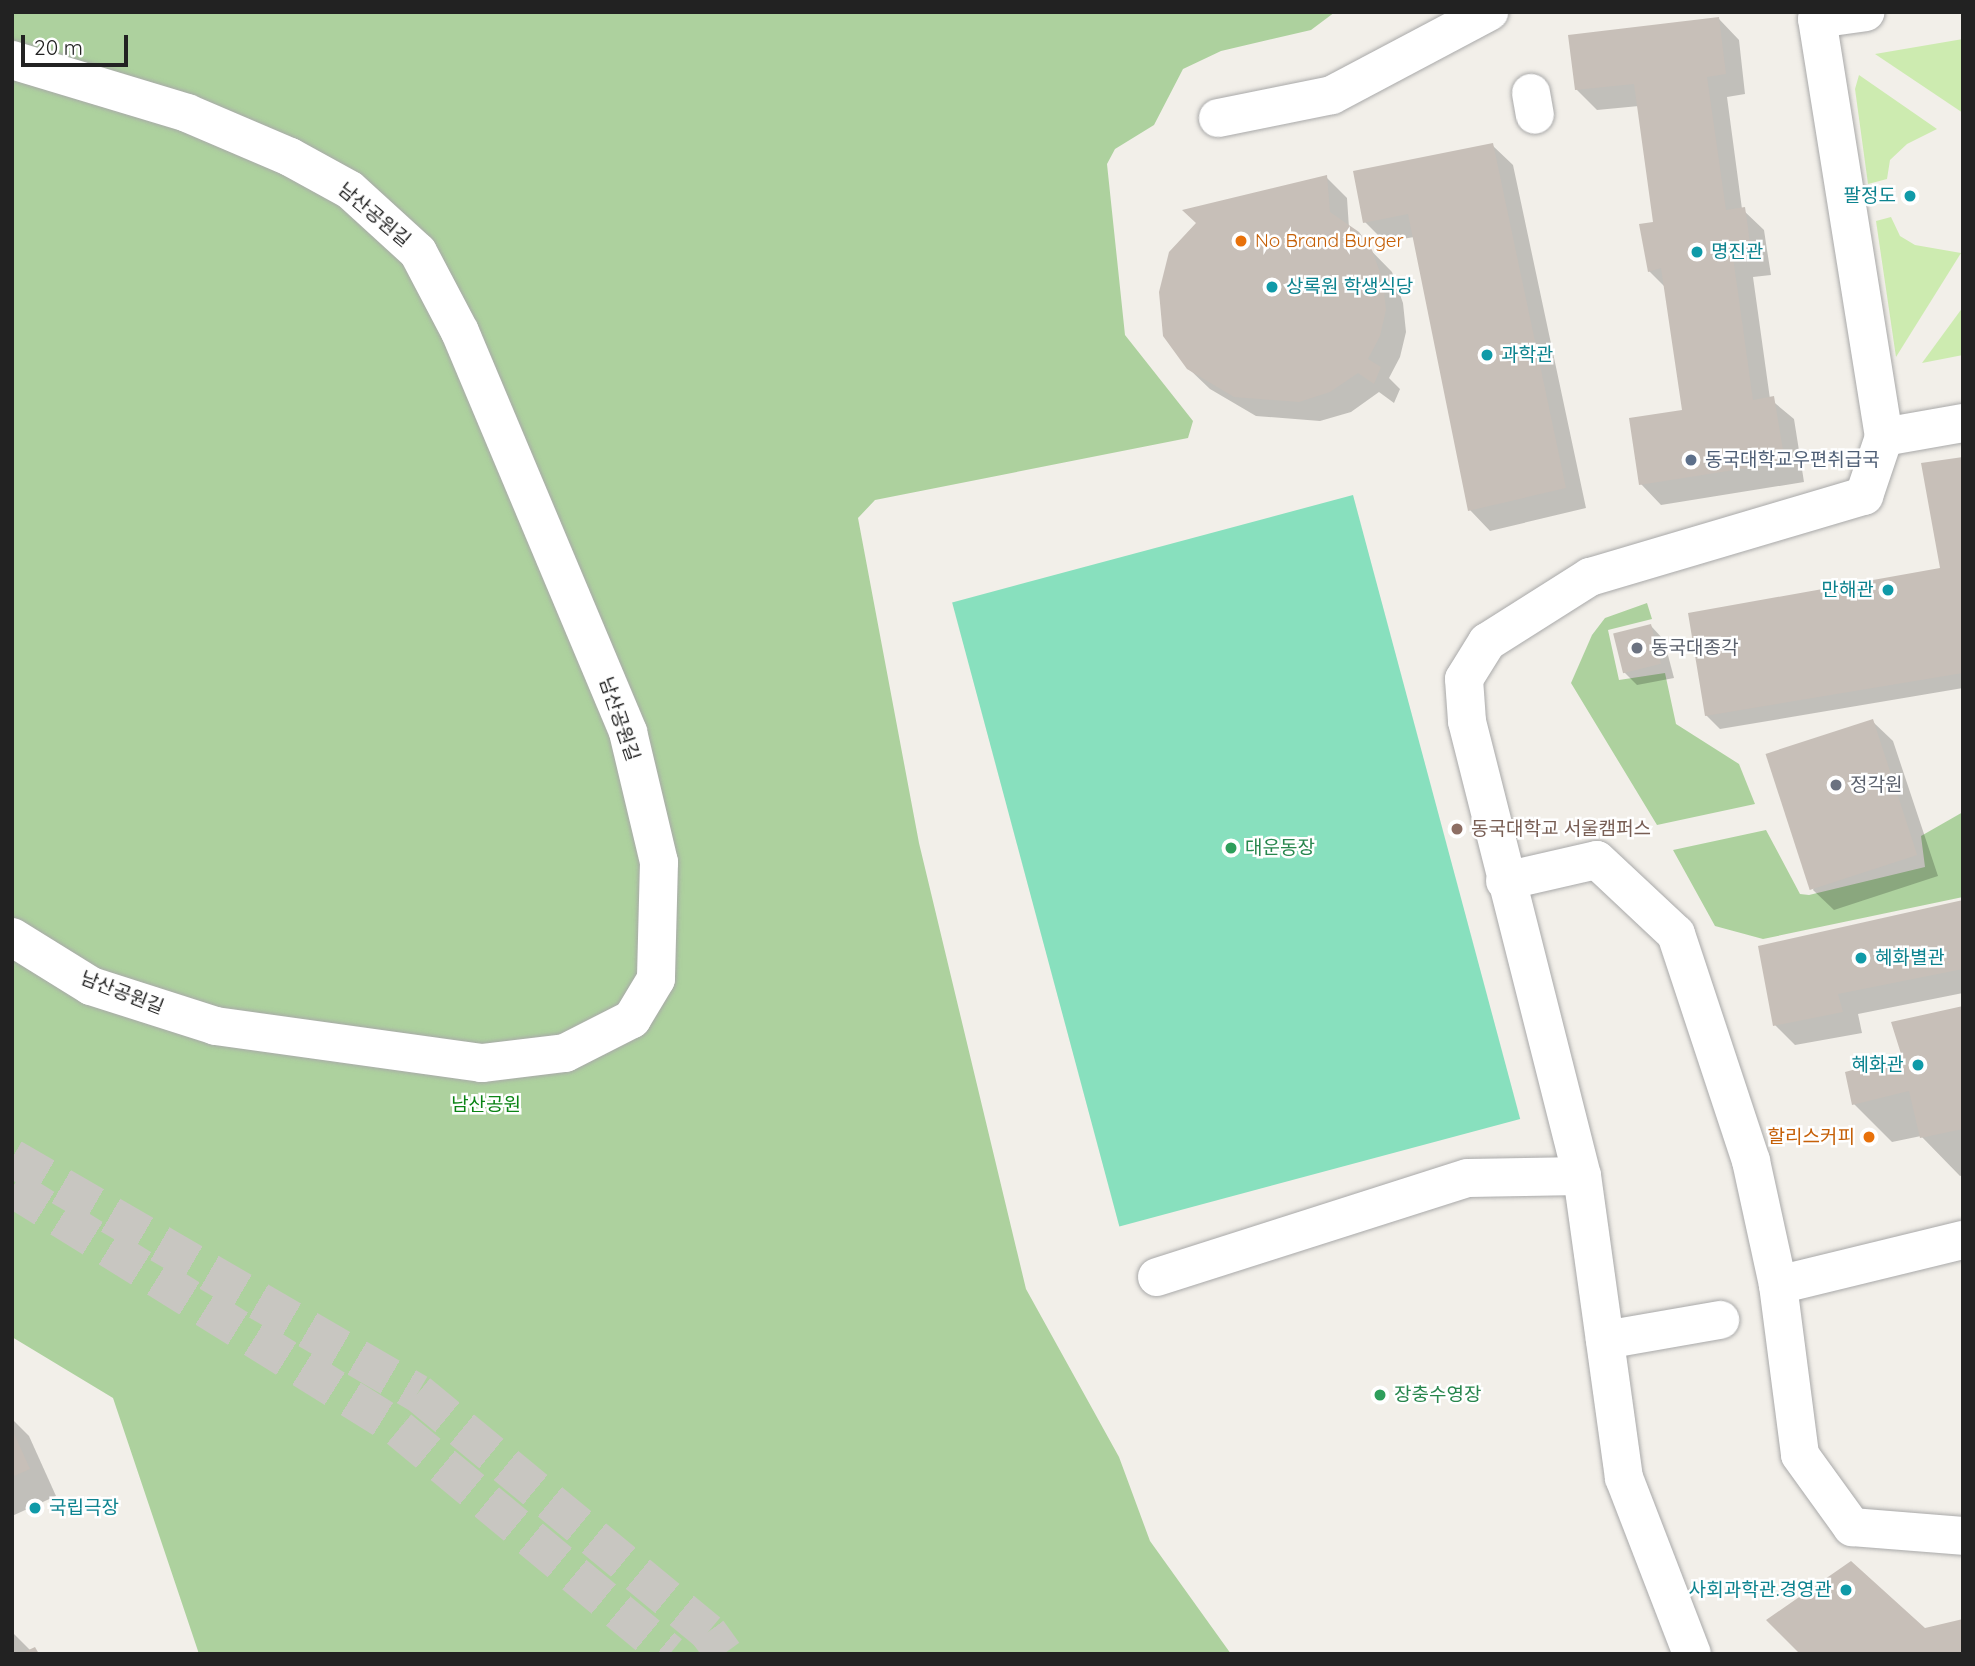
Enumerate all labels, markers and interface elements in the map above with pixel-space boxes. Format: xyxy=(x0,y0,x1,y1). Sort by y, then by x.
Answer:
scale bar xyxy=(24,21,131,65)
text: 20 m xyxy=(34,34,83,60)
street label: 남산공원길 xyxy=(333,178,415,252)
place label: 팔정도 xyxy=(1844,185,1896,207)
marker: 팔정도 xyxy=(1902,188,1918,204)
place label: No Brand Burger xyxy=(1255,230,1404,252)
marker: No Brand Burger xyxy=(1233,233,1249,249)
place label: 명진관 xyxy=(1711,241,1763,263)
marker: 명진관 xyxy=(1689,244,1705,260)
place label: 상록원 학생식당 xyxy=(1286,276,1414,298)
marker: 상록원 학생식당 xyxy=(1264,279,1280,295)
place label: 과학관 xyxy=(1501,344,1553,366)
marker: 과학관 xyxy=(1479,347,1495,363)
place label: 동국대학교우편취급국 xyxy=(1705,449,1880,471)
marker: 동국대학교우편취급국 xyxy=(1683,452,1699,468)
place label: 만해관 xyxy=(1822,579,1874,601)
marker: 만해관 xyxy=(1880,582,1896,598)
place label: 동국대종각 xyxy=(1651,637,1738,659)
marker: 동국대종각 xyxy=(1629,640,1645,656)
street label: 남산공원길 xyxy=(594,674,644,764)
place label: 정각원 xyxy=(1850,774,1902,796)
marker: 정각원 xyxy=(1828,777,1844,793)
place label: 동국대학교 서울캠퍼스 xyxy=(1471,818,1651,840)
marker: 동국대학교 서울캠퍼스 xyxy=(1449,821,1465,837)
place label: 대운동장 xyxy=(1245,837,1315,859)
marker: 대운동장 xyxy=(1223,840,1239,856)
place label: 혜화별관 xyxy=(1875,947,1945,969)
marker: 혜화별관 xyxy=(1853,950,1869,966)
street label: 남산공원길 xyxy=(77,967,167,1019)
place label: 혜화관 xyxy=(1852,1054,1904,1076)
marker: 혜화관 xyxy=(1910,1057,1926,1073)
park label: 남산공원 xyxy=(451,1094,521,1116)
place label: 할리스커피 xyxy=(1768,1126,1855,1148)
marker: 할리스커피 xyxy=(1861,1129,1877,1145)
place label: 장충수영장 xyxy=(1394,1384,1481,1406)
marker: 장충수영장 xyxy=(1372,1387,1388,1403)
place label: 국립극장 xyxy=(49,1497,119,1519)
marker: 국립극장 xyxy=(27,1500,43,1516)
place label: 사회과학관.경영관 xyxy=(1689,1579,1832,1601)
marker: 사회과학관.경영관 xyxy=(1838,1582,1854,1598)

